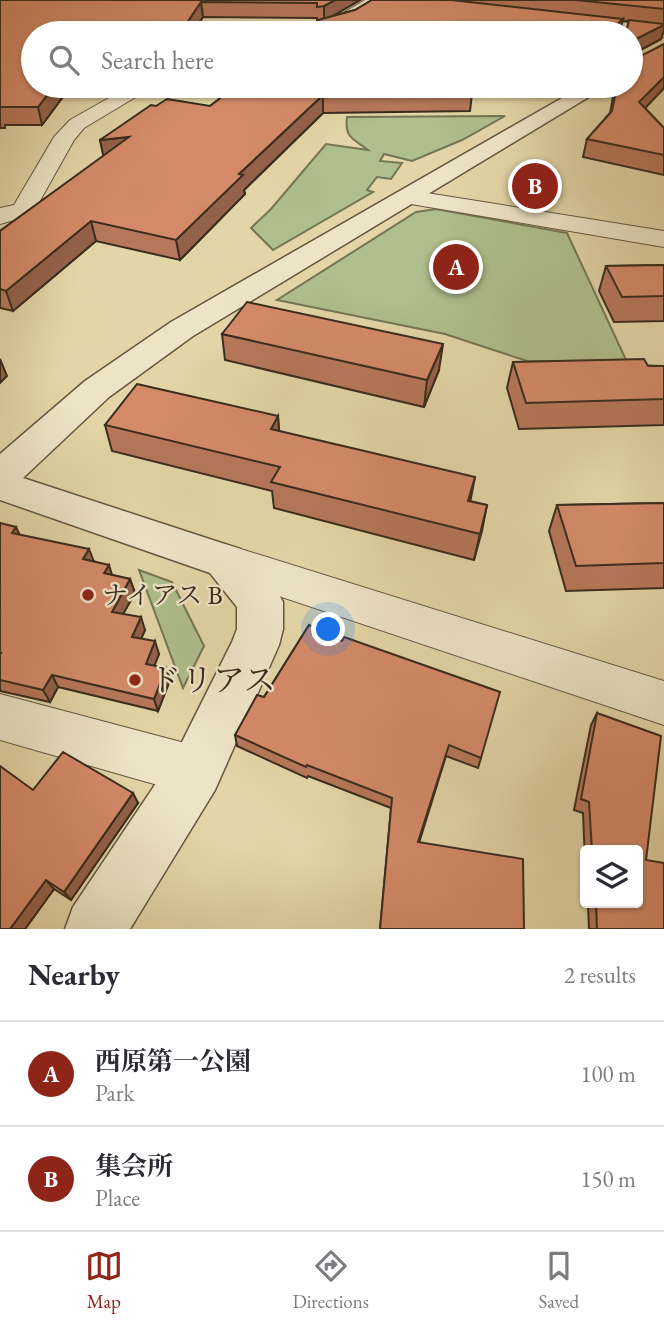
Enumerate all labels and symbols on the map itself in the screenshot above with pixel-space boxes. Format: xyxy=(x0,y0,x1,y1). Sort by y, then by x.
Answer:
pin: B xyxy=(512,160,558,212)
pin: A xyxy=(433,241,479,293)
place label: ナイアス B xyxy=(102,578,223,612)
marker: ナイアス B xyxy=(80,587,96,603)
your location xyxy=(311,612,345,646)
place label: ドリアス xyxy=(149,659,276,701)
marker: ドリアス xyxy=(127,672,143,688)

